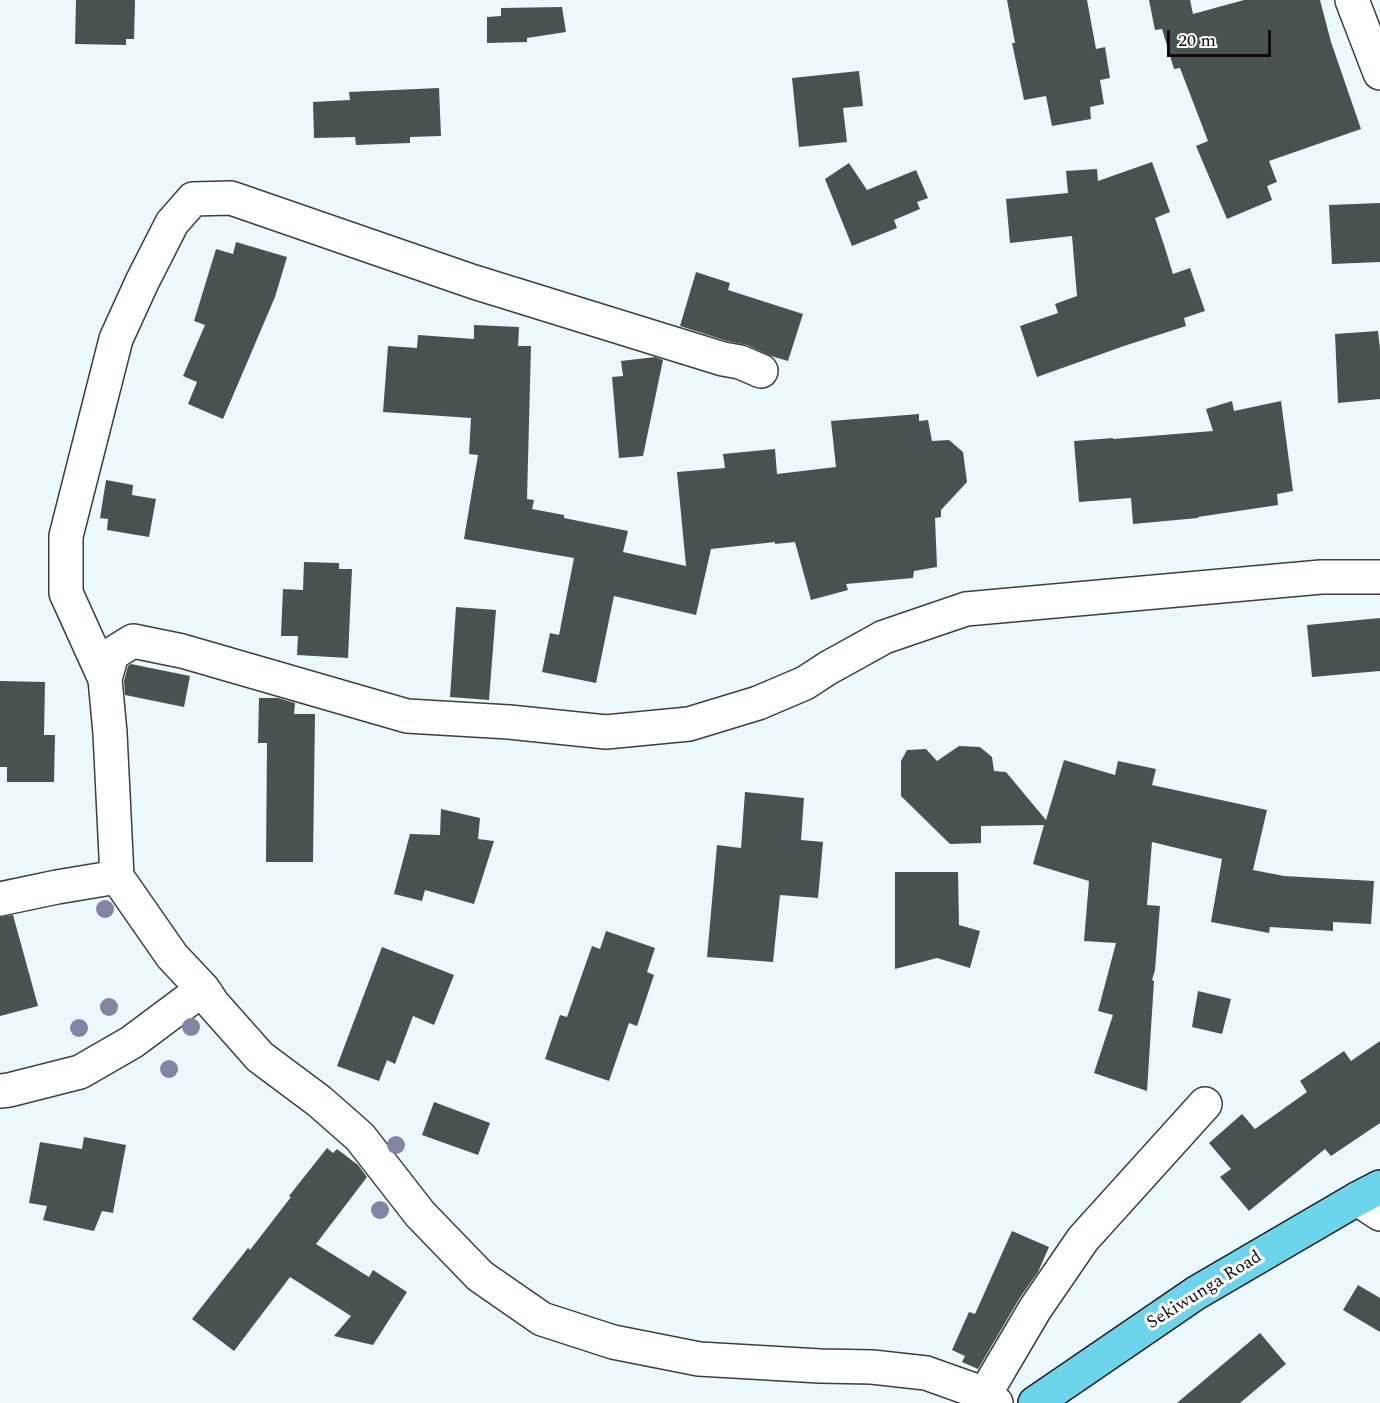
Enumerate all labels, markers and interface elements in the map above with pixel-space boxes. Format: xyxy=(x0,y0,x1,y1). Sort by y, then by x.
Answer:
scale bar xyxy=(1170,18,1274,56)
text: 20 m xyxy=(1178,27,1216,54)
street label: Sekiwunga Road xyxy=(1144,1247,1266,1335)

